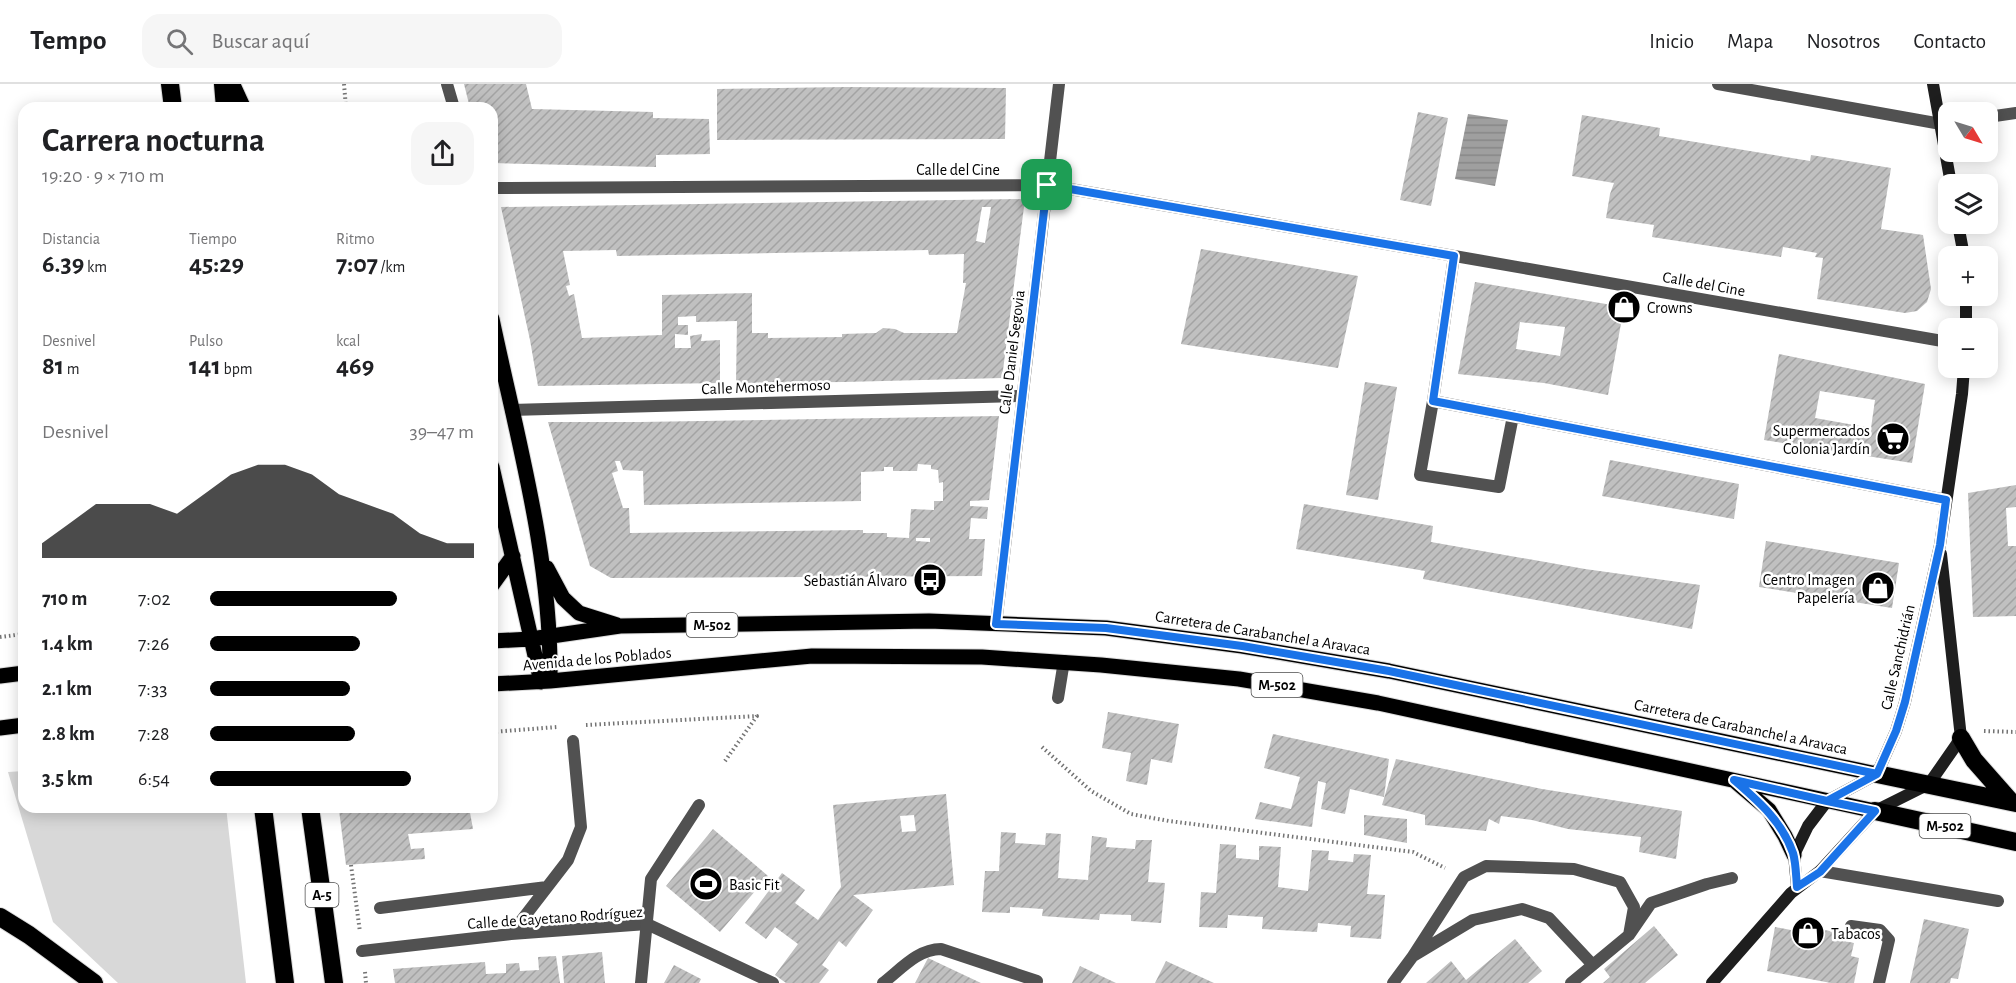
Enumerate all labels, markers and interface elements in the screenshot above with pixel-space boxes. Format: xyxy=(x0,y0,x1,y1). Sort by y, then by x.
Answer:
search box xyxy=(142,14,562,68)
icon: search xyxy=(163,25,196,58)
text: Tempo xyxy=(30,27,106,55)
text: Buscar aquí xyxy=(211,30,309,52)
text: Inicio xyxy=(1649,31,1694,52)
text: Mapa xyxy=(1727,31,1774,52)
text: Nosotros xyxy=(1807,31,1880,52)
text: Contacto xyxy=(1913,31,1986,52)
north arrow xyxy=(1938,102,1998,162)
map controls xyxy=(1938,102,1998,378)
button: share xyxy=(411,122,474,185)
text: Carrera nocturna xyxy=(42,125,265,158)
pin xyxy=(1021,159,1072,210)
street label: Calle del Cine xyxy=(916,162,1000,178)
text: 19:20 · 9 × 710 m xyxy=(42,166,164,186)
icon: arrive xyxy=(1030,168,1063,201)
button: layers xyxy=(1938,174,1998,234)
text: Distancia xyxy=(42,231,100,247)
text: Tiempo xyxy=(189,231,237,247)
text: Ritmo xyxy=(336,231,375,247)
button: + xyxy=(1938,246,1998,306)
text: 6.39 xyxy=(42,251,84,277)
text: 45:29 xyxy=(189,251,244,277)
text: 7:07 xyxy=(336,251,378,277)
text: km xyxy=(84,259,107,275)
text: /km xyxy=(378,259,405,275)
street label: Calle del Cine xyxy=(1661,269,1746,299)
street label: Calle Daniel Segovia xyxy=(996,289,1028,415)
shop icon: Crowns xyxy=(1606,289,1642,325)
place label: Crowns xyxy=(1647,300,1693,316)
button: − xyxy=(1938,318,1998,378)
text: Desnivel xyxy=(42,333,96,349)
text: Pulso xyxy=(189,333,223,349)
text: kcal xyxy=(336,333,360,349)
text: 81 xyxy=(42,353,64,379)
text: 141 xyxy=(189,353,221,379)
text: 469 xyxy=(336,353,374,379)
text: m xyxy=(64,361,80,377)
text: bpm xyxy=(221,361,252,377)
street label: Calle Montehermoso xyxy=(701,377,831,397)
supermarket icon: Supermercados Colonia Jardín xyxy=(1875,421,1911,457)
text: Desnivel xyxy=(42,422,109,442)
text: 39–47 m xyxy=(410,422,474,442)
place label: Supermercados Colonia Jardín xyxy=(1773,423,1870,457)
bus stop icon: Sebastián Álvaro xyxy=(912,562,948,598)
shop icon: Centro Imagen Papelería xyxy=(1860,570,1896,606)
place label: Sebastián Álvaro xyxy=(804,571,907,589)
place label: Centro Imagen Papelería xyxy=(1763,572,1855,606)
text: 710 m xyxy=(42,589,87,609)
text: 7:02 xyxy=(138,589,171,609)
street label: Calle Sanchidrián xyxy=(1878,603,1918,711)
street label: Carretera de Carabanchel a Aravaca xyxy=(1154,608,1372,658)
road number: M-502 xyxy=(686,613,738,637)
text: 1.4 km xyxy=(42,634,93,654)
text: 7:26 xyxy=(138,634,169,654)
street label: Avenida de los Poblados xyxy=(522,645,672,673)
road number: M-502 xyxy=(1252,673,1302,697)
text: 2.1 km xyxy=(42,679,92,699)
text: 7:33 xyxy=(138,679,167,699)
street label: Carretera de Carabanchel a Aravaca xyxy=(1633,697,1849,757)
text: 2.8 km xyxy=(42,724,95,744)
text: 7:28 xyxy=(138,724,170,744)
text: 3.5 km xyxy=(42,769,93,789)
text: 6:54 xyxy=(138,769,170,789)
road number: M-502 xyxy=(1920,814,1970,838)
sports icon: Basic Fit xyxy=(688,866,724,902)
place label: Basic Fit xyxy=(729,877,780,893)
road number: A-5 xyxy=(306,883,338,907)
street label: Calle de Cayetano Rodríguez xyxy=(467,904,644,933)
shop icon: Tabacos xyxy=(1790,915,1826,951)
place label: Tabacos xyxy=(1831,926,1881,942)

